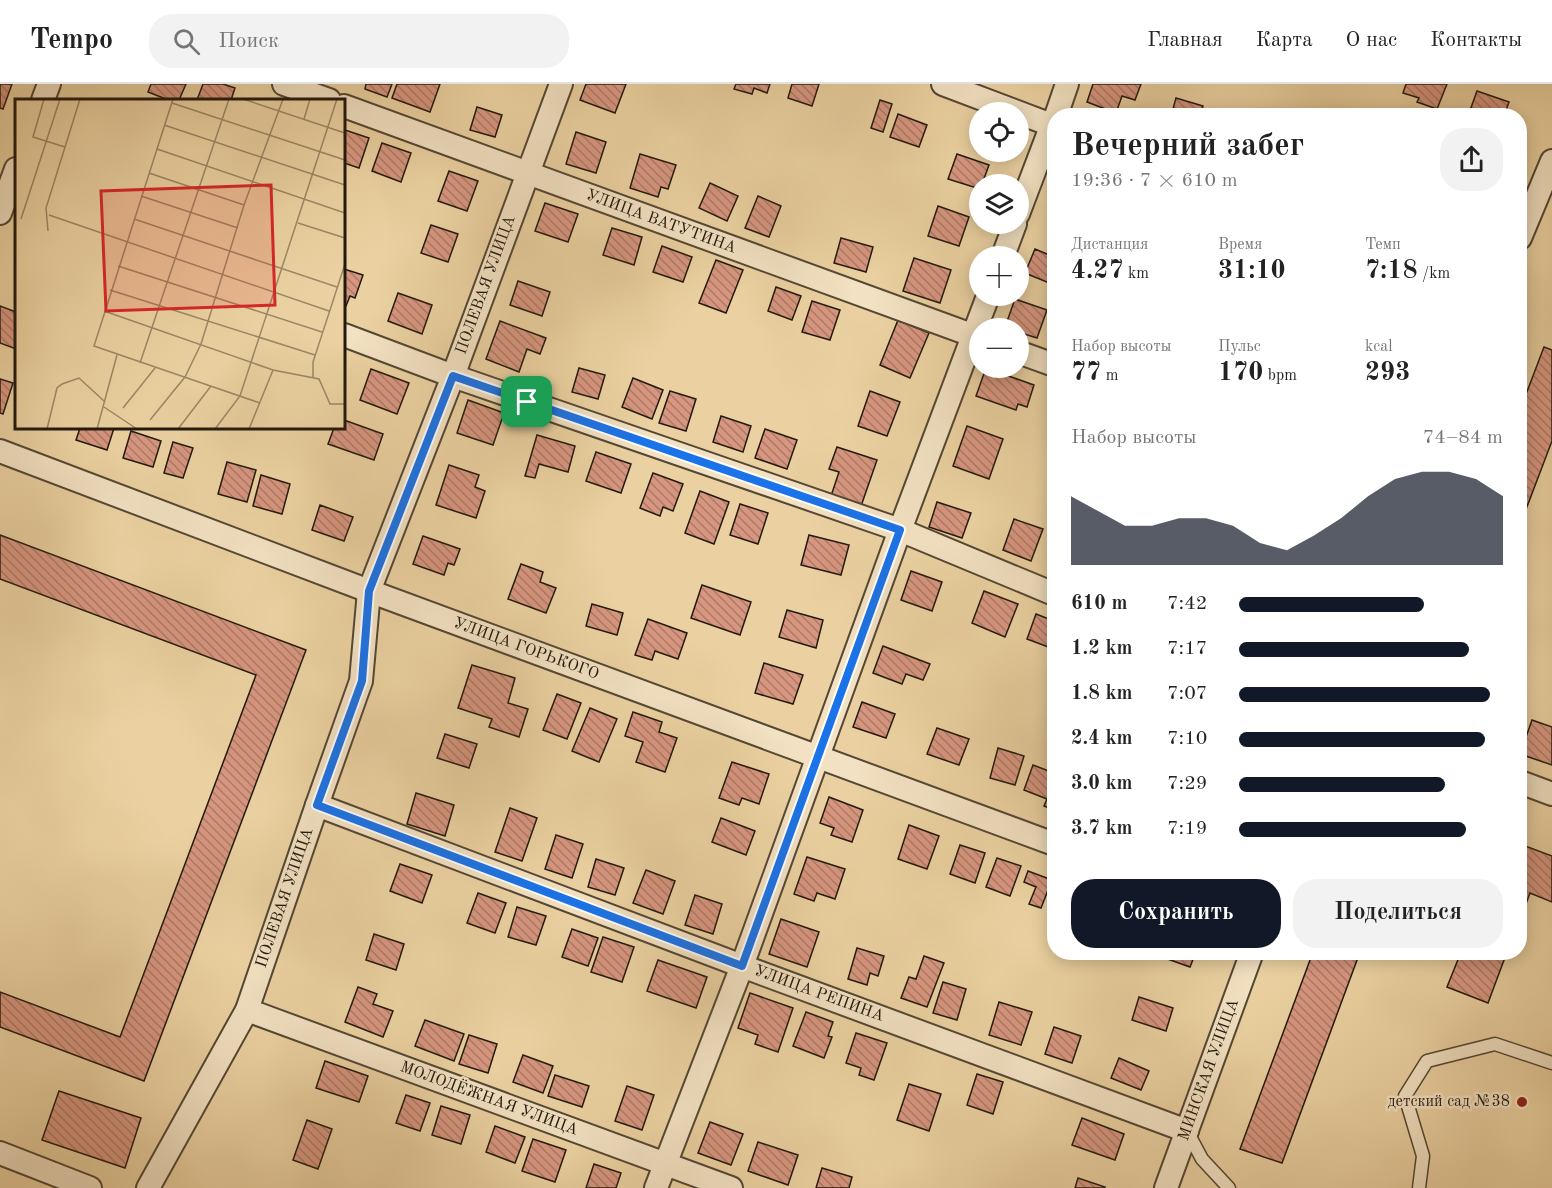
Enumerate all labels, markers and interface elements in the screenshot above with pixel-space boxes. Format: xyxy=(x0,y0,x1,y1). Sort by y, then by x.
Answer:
search box xyxy=(149,14,569,68)
icon: search xyxy=(170,25,203,58)
text: Tempo xyxy=(30,27,113,55)
text: Поиск xyxy=(218,30,279,52)
text: Главная xyxy=(1147,30,1223,51)
text: Карта xyxy=(1256,30,1313,51)
text: О нас xyxy=(1346,30,1397,51)
text: Контакты xyxy=(1430,30,1522,51)
inset map xyxy=(15,99,345,429)
map controls xyxy=(969,102,1029,378)
button: locate xyxy=(969,102,1029,162)
button: share xyxy=(1440,128,1503,191)
text: Вечерний забег xyxy=(1071,130,1304,163)
text: 19:36 · 7 × 610 m xyxy=(1071,171,1238,191)
button: layers xyxy=(969,174,1029,234)
street label: УЛИЦА ВАТУТИНА xyxy=(584,187,738,257)
street label: ПОЛЕВАЯ УЛИЦА xyxy=(453,213,519,357)
text: Дистанция xyxy=(1071,237,1148,253)
text: Время xyxy=(1218,237,1262,253)
text: Темп xyxy=(1365,237,1401,253)
button: + xyxy=(969,246,1029,306)
text: 4.27 xyxy=(1071,258,1124,284)
text: 31:10 xyxy=(1218,258,1286,284)
text: 7:18 xyxy=(1365,258,1418,284)
text: km xyxy=(1124,266,1149,282)
text: /km xyxy=(1418,266,1450,282)
button: − xyxy=(969,318,1029,378)
text: Набор высоты xyxy=(1071,339,1171,355)
text: Пульс xyxy=(1218,339,1261,355)
text: kcal xyxy=(1365,339,1393,355)
text: 77 xyxy=(1071,360,1101,386)
text: 170 xyxy=(1218,360,1263,386)
text: 293 xyxy=(1365,360,1410,386)
text: m xyxy=(1101,368,1118,384)
text: bpm xyxy=(1263,368,1297,384)
pin xyxy=(501,376,552,427)
icon: arrive xyxy=(510,385,543,418)
text: Набор высоты xyxy=(1071,428,1197,448)
text: 74–84 m xyxy=(1423,428,1503,448)
text: 610 m xyxy=(1071,594,1127,614)
text: 7:42 xyxy=(1167,594,1207,614)
street label: УЛИЦА ГОРЬКОГО xyxy=(451,615,601,683)
text: 1.2 km xyxy=(1071,639,1133,659)
text: 7:17 xyxy=(1167,639,1207,659)
text: 1.8 km xyxy=(1071,684,1133,704)
text: 7:07 xyxy=(1167,684,1207,704)
text: 2.4 km xyxy=(1071,729,1133,749)
text: 7:10 xyxy=(1167,729,1207,749)
text: 3.0 km xyxy=(1071,774,1133,794)
text: 7:29 xyxy=(1167,774,1207,794)
text: 3.7 km xyxy=(1071,819,1133,839)
text: 7:19 xyxy=(1167,819,1207,839)
street label: ПОЛЕВАЯ УЛИЦА xyxy=(254,826,316,970)
button: Сохранить xyxy=(1071,879,1281,948)
button: Поделиться xyxy=(1293,879,1503,948)
street label: УЛИЦА РЕПИНА xyxy=(752,963,886,1025)
street label: МИНСКАЯ УЛИЦА xyxy=(1176,997,1242,1143)
street label: МОЛОДЁЖНАЯ УЛИЦА xyxy=(398,1056,582,1139)
place label: детский сад №38 xyxy=(1388,1094,1510,1110)
marker: детский сад №38 xyxy=(1515,1095,1529,1109)

